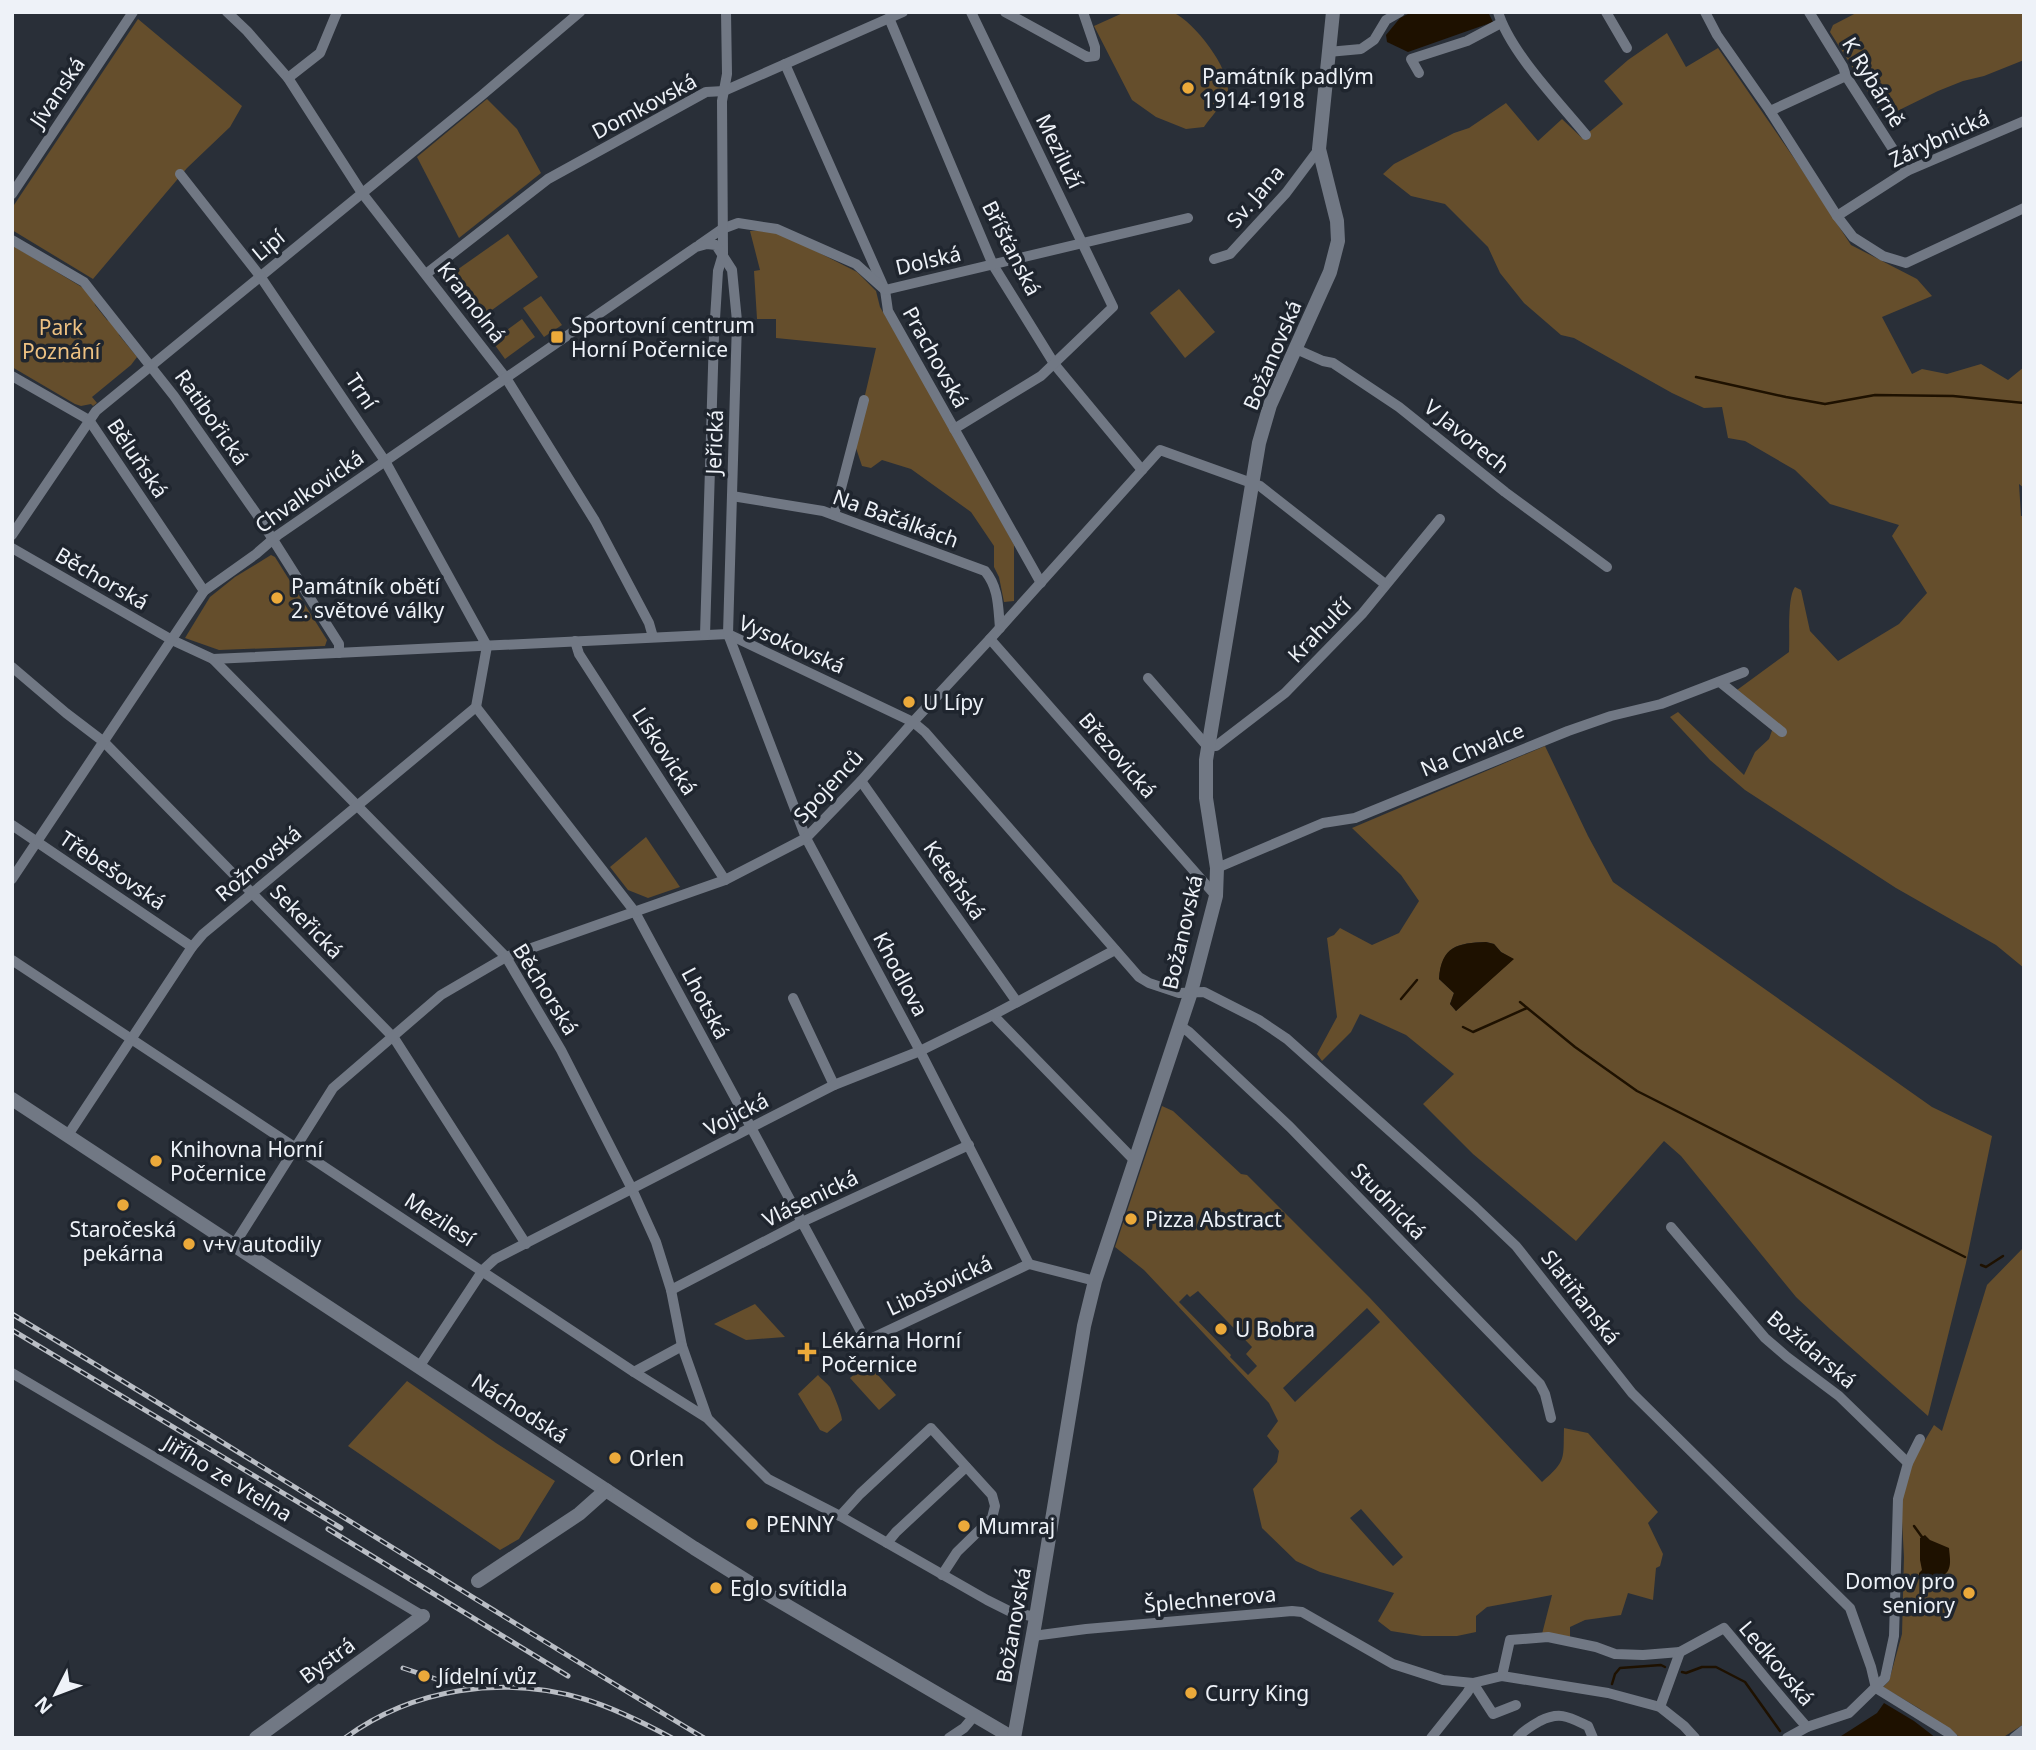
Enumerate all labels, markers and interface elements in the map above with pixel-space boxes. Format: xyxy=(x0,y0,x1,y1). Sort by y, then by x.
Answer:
street label: K Rybárně xyxy=(1836,32,1912,132)
street label: Jívanská xyxy=(22,51,91,134)
place label: Památník padlým 1914-1918 xyxy=(1202,62,1374,114)
street label: Domkovská xyxy=(587,67,701,145)
marker: Památník padlým 1914-1918 xyxy=(1180,80,1196,96)
street label: Zárybnická xyxy=(1884,103,1994,173)
street label: Meziluží xyxy=(1030,109,1090,193)
street label: Sv. Jana xyxy=(1220,159,1290,233)
street label: Bříšťanská xyxy=(976,196,1048,300)
street label: Lipí xyxy=(246,223,291,267)
street label: Dolská xyxy=(892,239,964,281)
street label: Kramolná xyxy=(432,256,512,348)
street label: Božanovská xyxy=(1236,296,1308,414)
street label: Prachovská xyxy=(897,301,975,413)
place label: Sportovní centrum Horní Počernice xyxy=(571,311,755,363)
park label: Park Poznání xyxy=(22,313,101,365)
marker: Sportovní centrum Horní Počernice xyxy=(549,329,565,345)
street label: Ratibořická xyxy=(169,364,255,470)
street label: Trní xyxy=(340,368,384,415)
street label: V Javorech xyxy=(1419,393,1515,479)
street label: Jeřická xyxy=(699,409,729,477)
street label: Běluňská xyxy=(101,413,175,503)
street label: Chvalkovická xyxy=(249,443,369,539)
street label: Na Bačálkách xyxy=(829,482,963,554)
street label: Běchorská xyxy=(50,540,154,616)
place label: Památník obětí 2. světové války xyxy=(291,572,445,624)
marker: Památník obětí 2. světové války xyxy=(269,590,285,606)
street label: Krahulčí xyxy=(1281,591,1357,668)
street label: Vysokovská xyxy=(735,608,849,680)
place label: U Lípy xyxy=(923,688,984,716)
marker: U Lípy xyxy=(901,694,917,710)
street label: Lískovická xyxy=(626,702,704,800)
street label: Březovická xyxy=(1073,706,1163,804)
street label: Na Chvalce xyxy=(1416,716,1528,782)
street label: Spojenců xyxy=(787,743,869,829)
street label: Rožnovská xyxy=(209,819,307,907)
street label: Třebešovská xyxy=(54,824,172,916)
street label: Keteňská xyxy=(918,835,992,925)
street label: Božanovská xyxy=(1155,872,1209,992)
street label: Sekeřická xyxy=(264,878,350,964)
street label: Khodlova xyxy=(867,927,935,1021)
street label: Běchorská xyxy=(507,938,585,1040)
street label: Lhotská xyxy=(675,962,737,1044)
street label: Vojická xyxy=(699,1086,773,1142)
place label: Knihovna Horní Počernice xyxy=(170,1135,323,1187)
marker: Knihovna Horní Počernice xyxy=(148,1153,164,1169)
street label: Studnická xyxy=(1345,1157,1433,1245)
street label: Vlásenická xyxy=(757,1163,863,1233)
street label: Mezilesí xyxy=(399,1186,481,1252)
marker: Staročeská pekárna xyxy=(115,1197,131,1213)
place label: Pizza Abstract xyxy=(1145,1205,1282,1233)
marker: Pizza Abstract xyxy=(1123,1211,1139,1227)
place label: Staročeská pekárna xyxy=(70,1215,176,1267)
place label: v+v autodily xyxy=(203,1230,322,1258)
marker: v+v autodily xyxy=(181,1236,197,1252)
street label: Slatiňanská xyxy=(1535,1244,1627,1350)
street label: Libošovická xyxy=(882,1248,996,1322)
street label: Božídarská xyxy=(1762,1304,1862,1394)
place label: U Bobra xyxy=(1235,1315,1315,1343)
marker: U Bobra xyxy=(1213,1321,1229,1337)
place label: Lékárna Horní Počernice xyxy=(821,1326,962,1378)
marker: Lékárna Horní Počernice xyxy=(799,1344,815,1360)
street label: Náchodská xyxy=(466,1366,574,1450)
street label: Jiřího ze Vtelna xyxy=(157,1427,298,1528)
place label: Orlen xyxy=(629,1444,684,1472)
marker: Orlen xyxy=(607,1450,623,1466)
place label: PENNY xyxy=(766,1510,834,1538)
place label: Mumraj xyxy=(978,1512,1055,1540)
marker: PENNY xyxy=(744,1516,760,1532)
marker: Mumraj xyxy=(956,1518,972,1534)
street label: Božanovská xyxy=(989,1565,1037,1685)
place label: Domov pro seniory xyxy=(1845,1567,1955,1619)
place label: Eglo svítidla xyxy=(730,1574,847,1602)
street label: Šplechnerova xyxy=(1143,1579,1277,1619)
marker: Eglo svítidla xyxy=(708,1580,724,1596)
marker: Domov pro seniory xyxy=(1961,1585,1977,1601)
street label: Ledkovská xyxy=(1733,1615,1821,1711)
street label: Bystrá xyxy=(294,1630,360,1690)
north arrow xyxy=(21,1659,91,1729)
place label: Jídelní vůz xyxy=(436,1662,537,1690)
marker: Jídelní vůz xyxy=(416,1668,432,1684)
place label: Curry King xyxy=(1205,1679,1309,1707)
marker: Curry King xyxy=(1183,1685,1199,1701)
text: N xyxy=(29,1691,58,1720)

